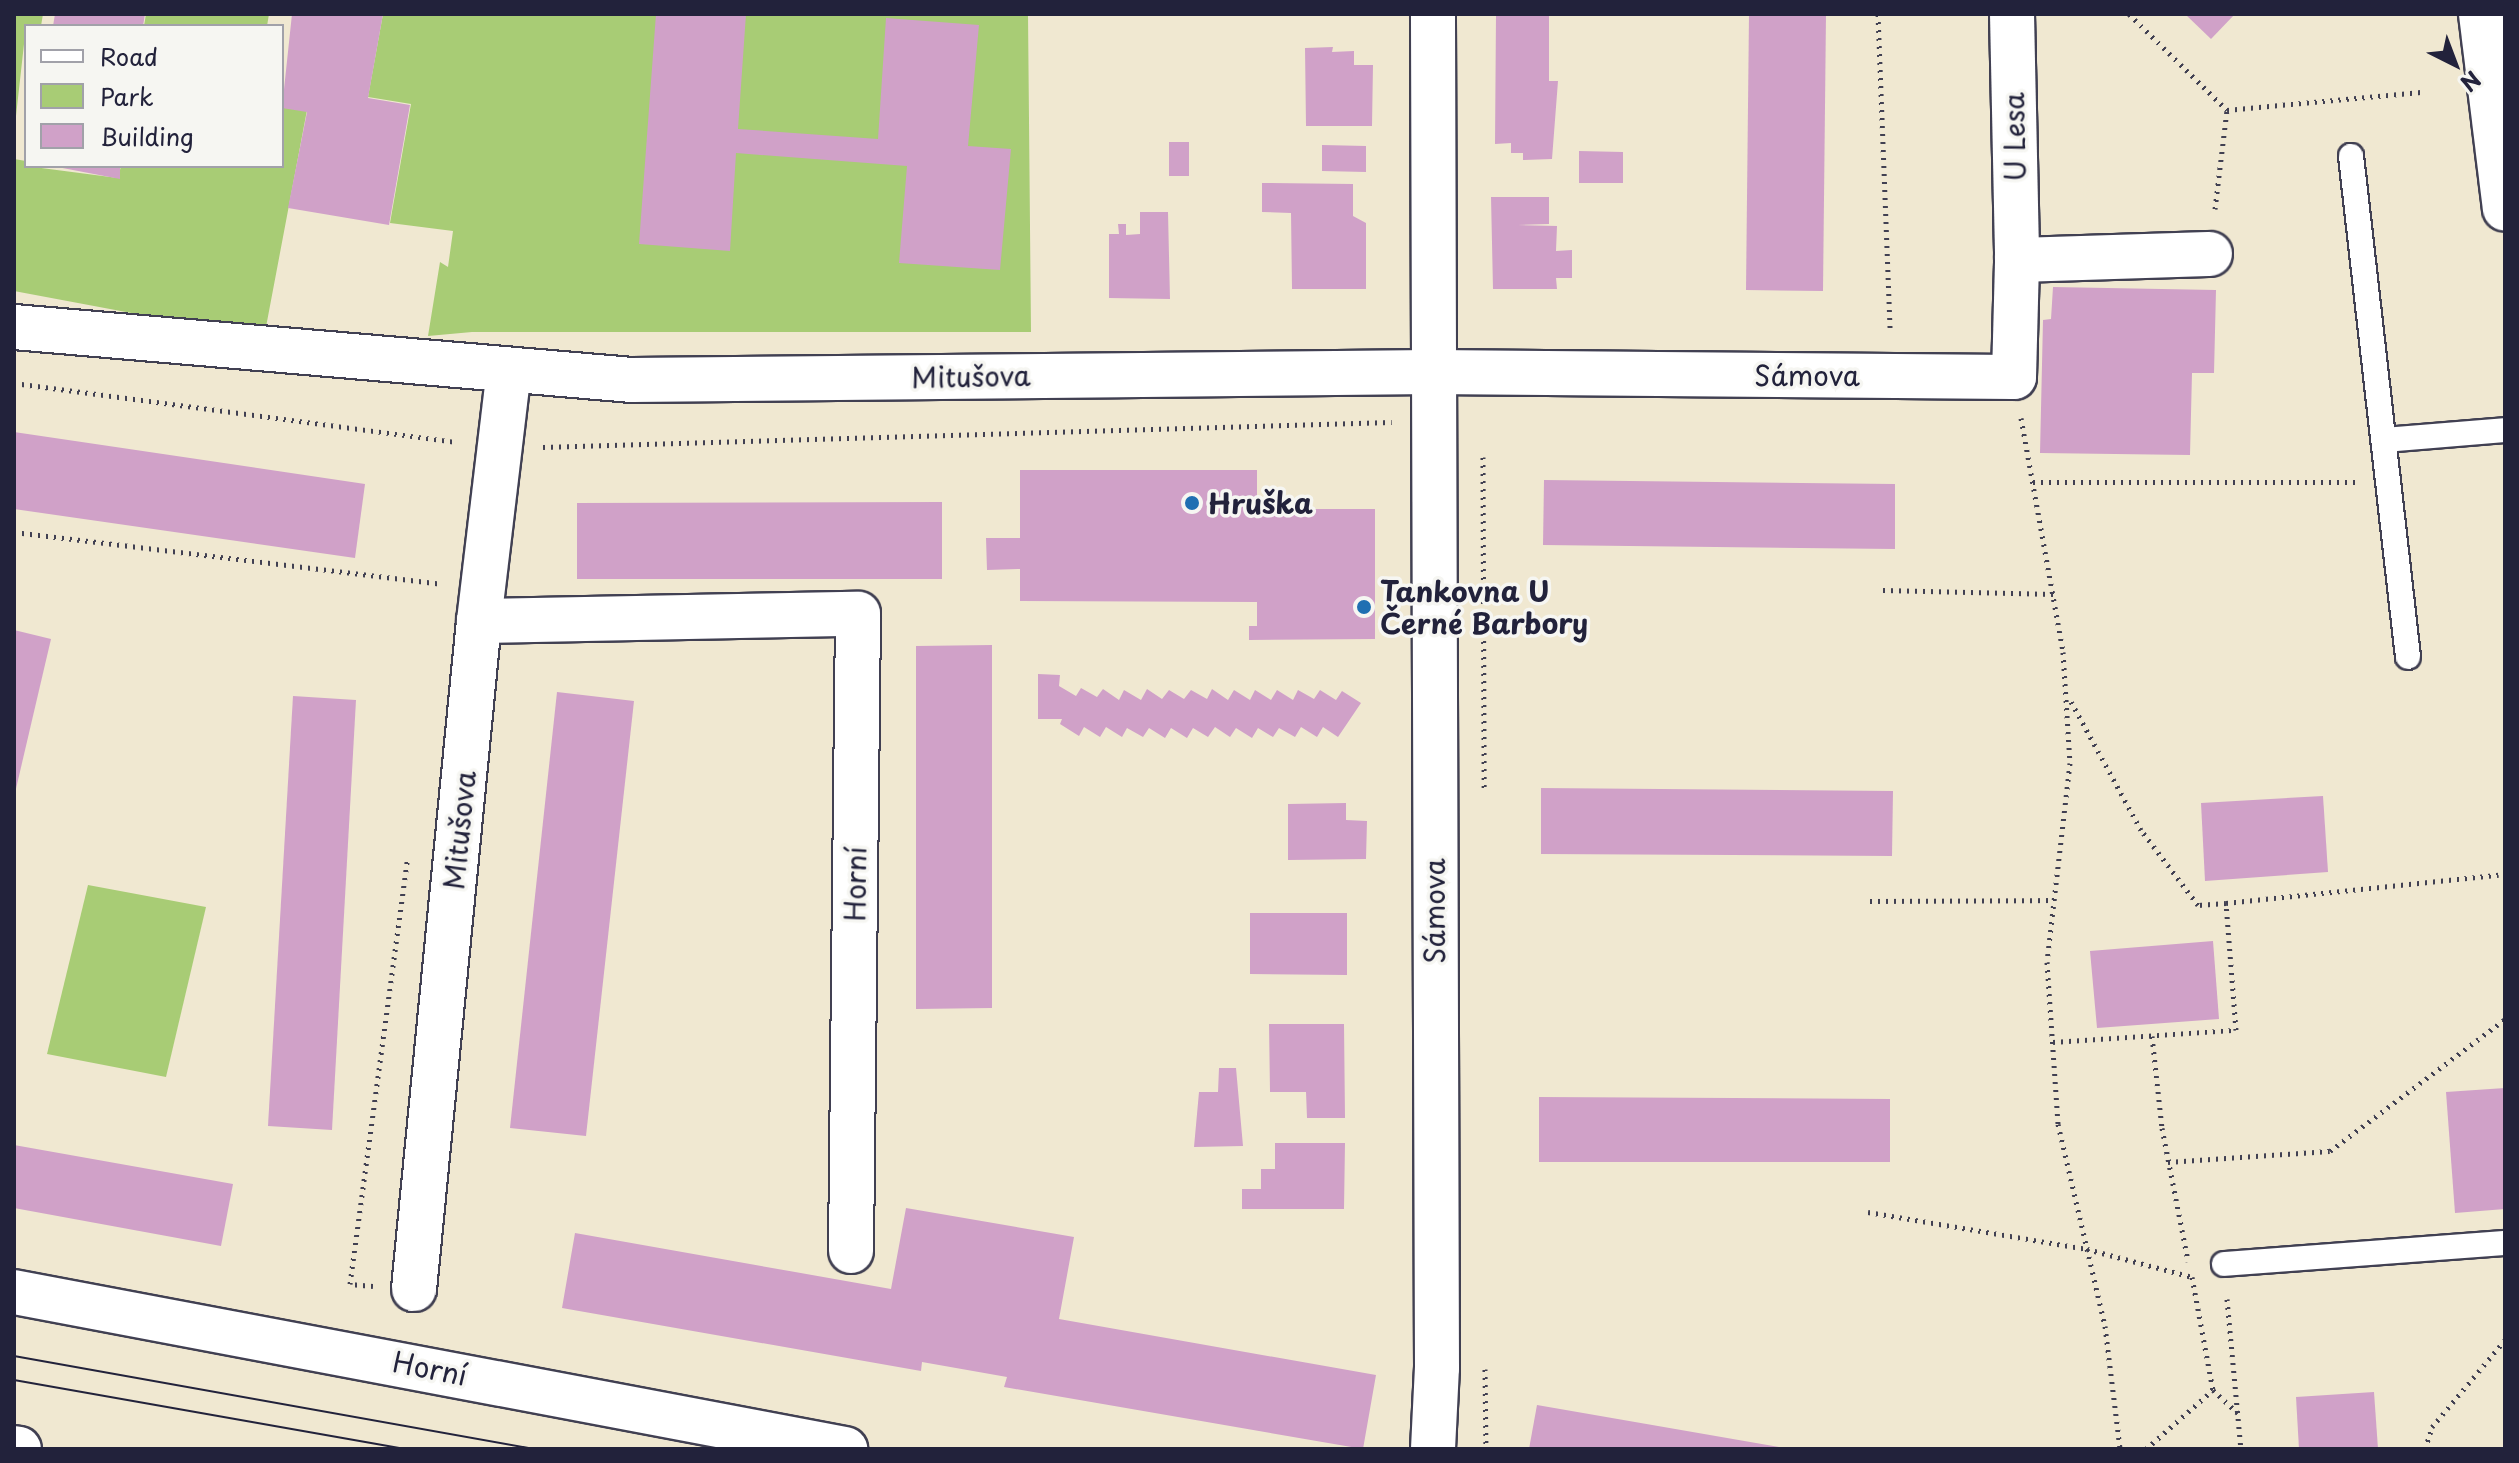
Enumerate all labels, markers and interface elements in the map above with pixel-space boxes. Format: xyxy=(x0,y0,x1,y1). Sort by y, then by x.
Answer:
legend xyxy=(24,24,284,168)
north arrow xyxy=(2415,24,2495,104)
text: Road xyxy=(100,38,158,74)
text: N xyxy=(2454,64,2489,100)
text: Park xyxy=(100,78,154,114)
street label: U Lesa xyxy=(1996,92,2032,182)
text: Building xyxy=(100,118,194,154)
street label: Mitušova xyxy=(911,358,1031,394)
street label: Sámova xyxy=(1754,358,1860,392)
place label: Hruška xyxy=(1208,486,1313,520)
marker: Hruška xyxy=(1183,494,1201,512)
place label: Tankovna U Černé Barbory xyxy=(1380,574,1590,640)
marker: Tankovna U Černé Barbory xyxy=(1355,598,1373,616)
street label: Mitušova xyxy=(436,769,482,891)
street label: Horní xyxy=(838,846,872,922)
street label: Sámova xyxy=(1417,858,1451,964)
street label: Horní xyxy=(390,1344,470,1392)

